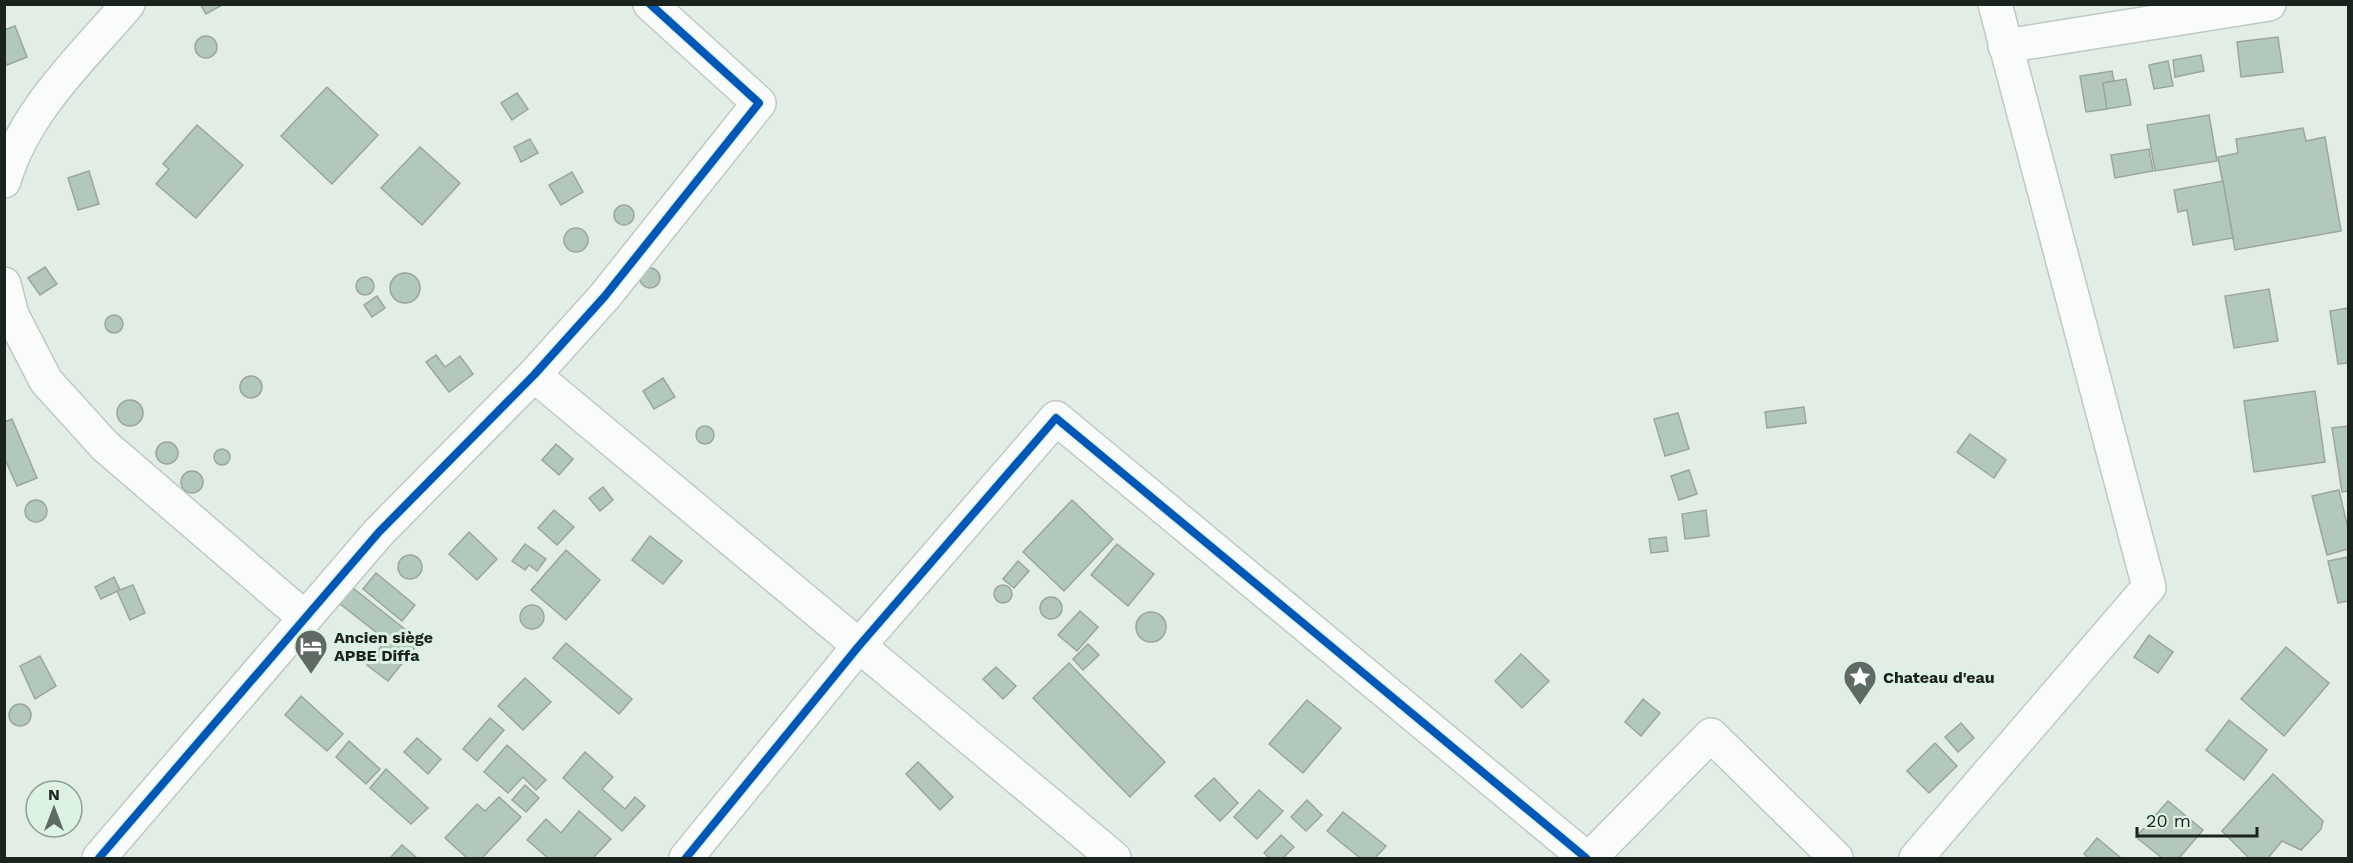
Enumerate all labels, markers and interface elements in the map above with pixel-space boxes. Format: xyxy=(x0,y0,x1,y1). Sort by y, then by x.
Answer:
hotel icon: Ancien siège APBE Diffa xyxy=(293,628,329,675)
place label: Ancien siège APBE Diffa xyxy=(334,628,433,665)
place icon: Chateau d'eau xyxy=(1842,659,1878,706)
place label: Chateau d'eau xyxy=(1883,668,1995,687)
north arrow xyxy=(24,779,84,839)
text: N xyxy=(48,785,60,804)
scale bar xyxy=(2137,800,2257,838)
text: 20 m xyxy=(2146,810,2191,831)

